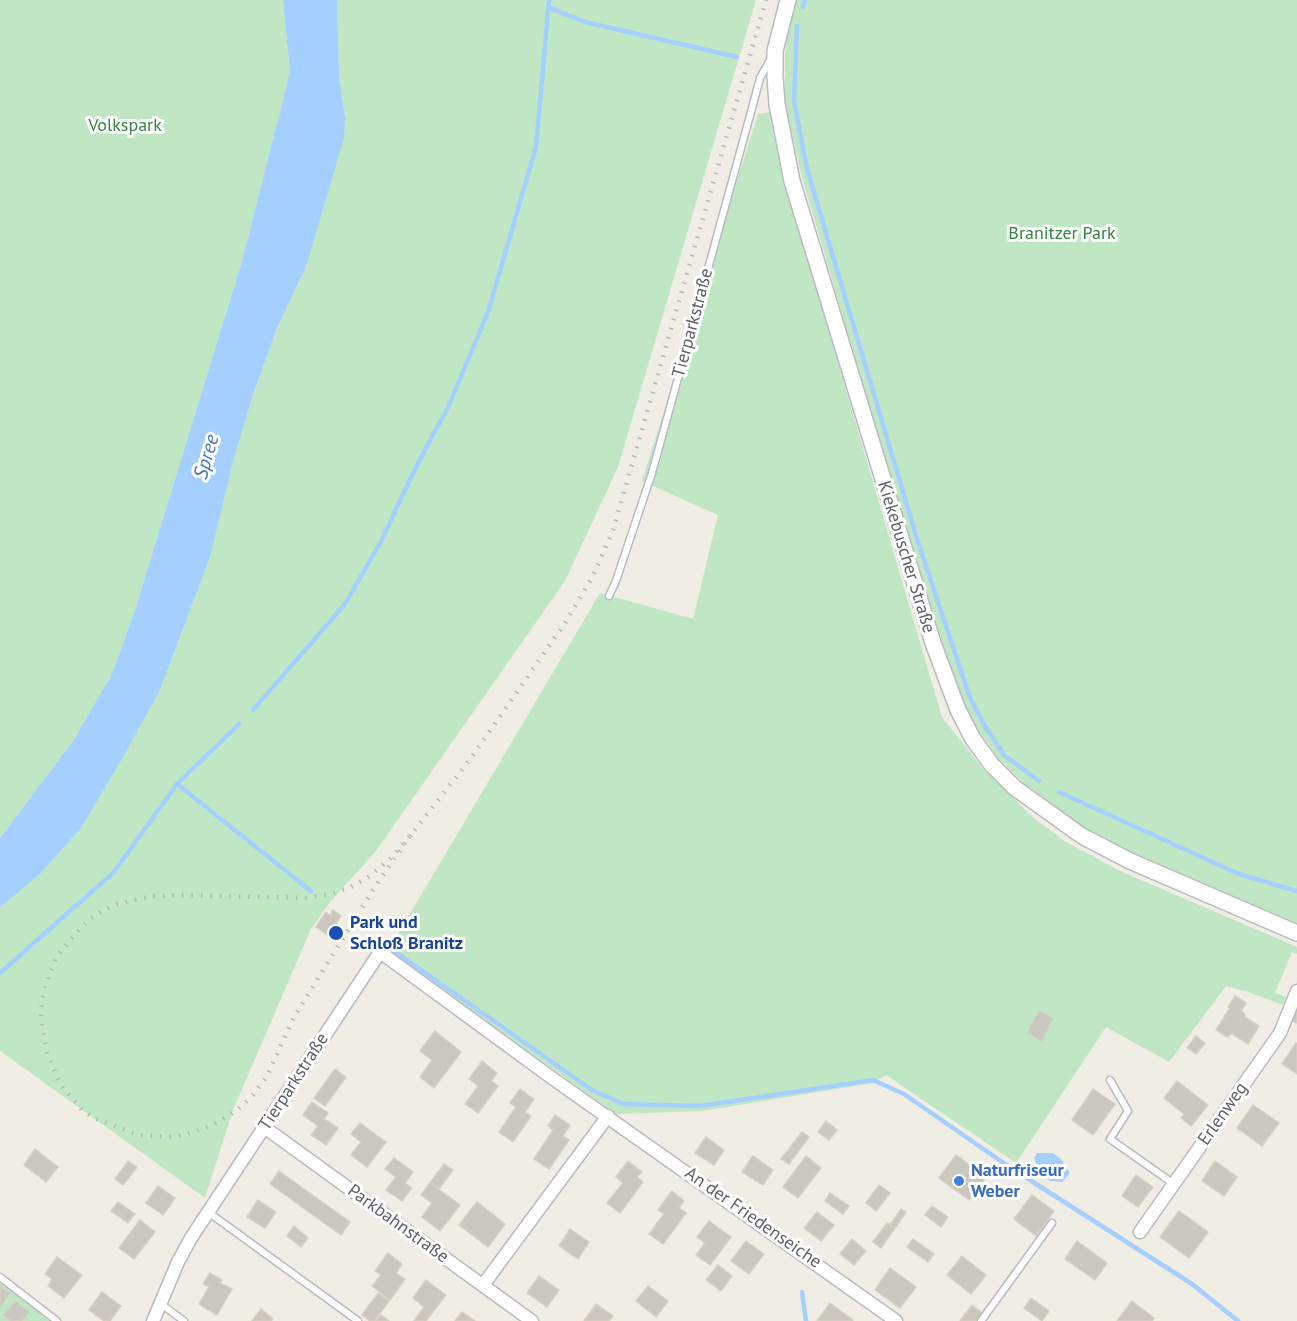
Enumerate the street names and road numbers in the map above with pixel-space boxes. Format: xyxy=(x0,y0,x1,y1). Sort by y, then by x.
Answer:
street label: Tierparkstraße xyxy=(668,266,718,380)
street label: Kiekebuscher Straße xyxy=(873,478,939,636)
street label: Tierparkstraße xyxy=(254,1029,334,1135)
street label: Erlenweg xyxy=(1194,1078,1252,1150)
street label: An der Friedenseiche xyxy=(681,1163,825,1273)
street label: Parkbahnstraße xyxy=(343,1180,453,1268)

